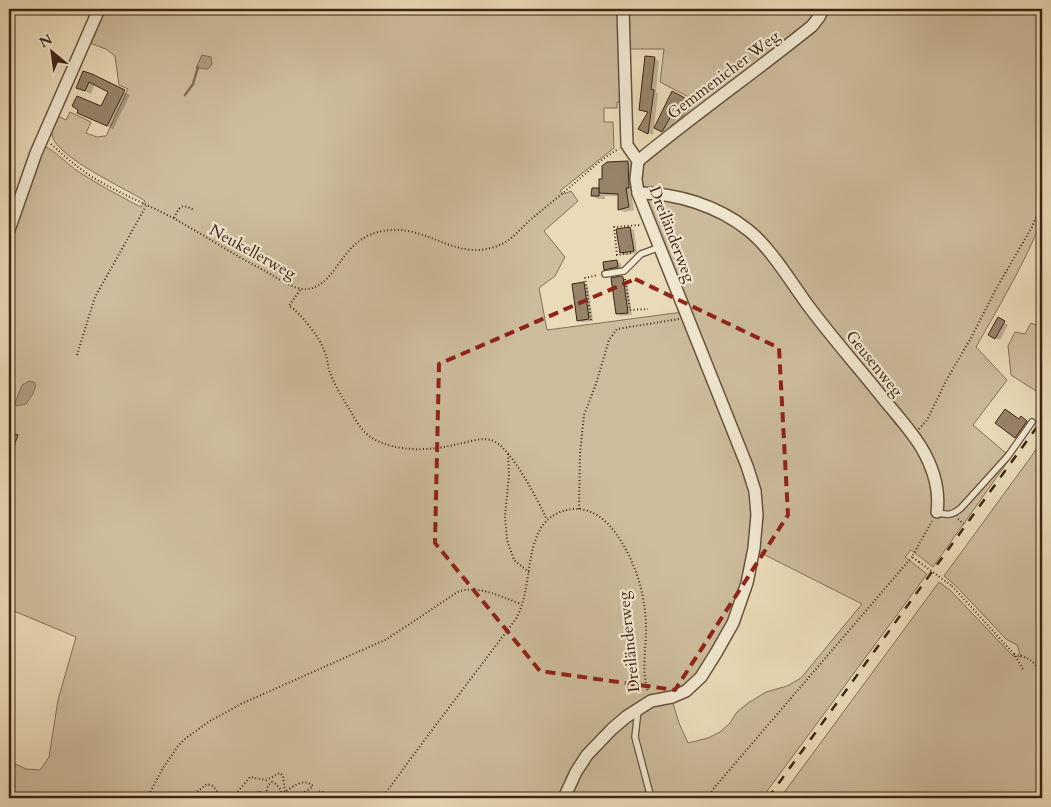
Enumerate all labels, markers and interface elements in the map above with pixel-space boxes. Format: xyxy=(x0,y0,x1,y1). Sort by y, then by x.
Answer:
street label: Gemmenicher Weg xyxy=(663,25,784,124)
north arrow xyxy=(28,28,78,78)
text: N xyxy=(36,30,56,52)
street label: Dreiländerweg xyxy=(644,183,701,286)
street label: Neukellerweg xyxy=(205,219,300,285)
street label: Geusenweg xyxy=(841,326,908,401)
street label: Dreiländerweg xyxy=(613,590,645,694)

